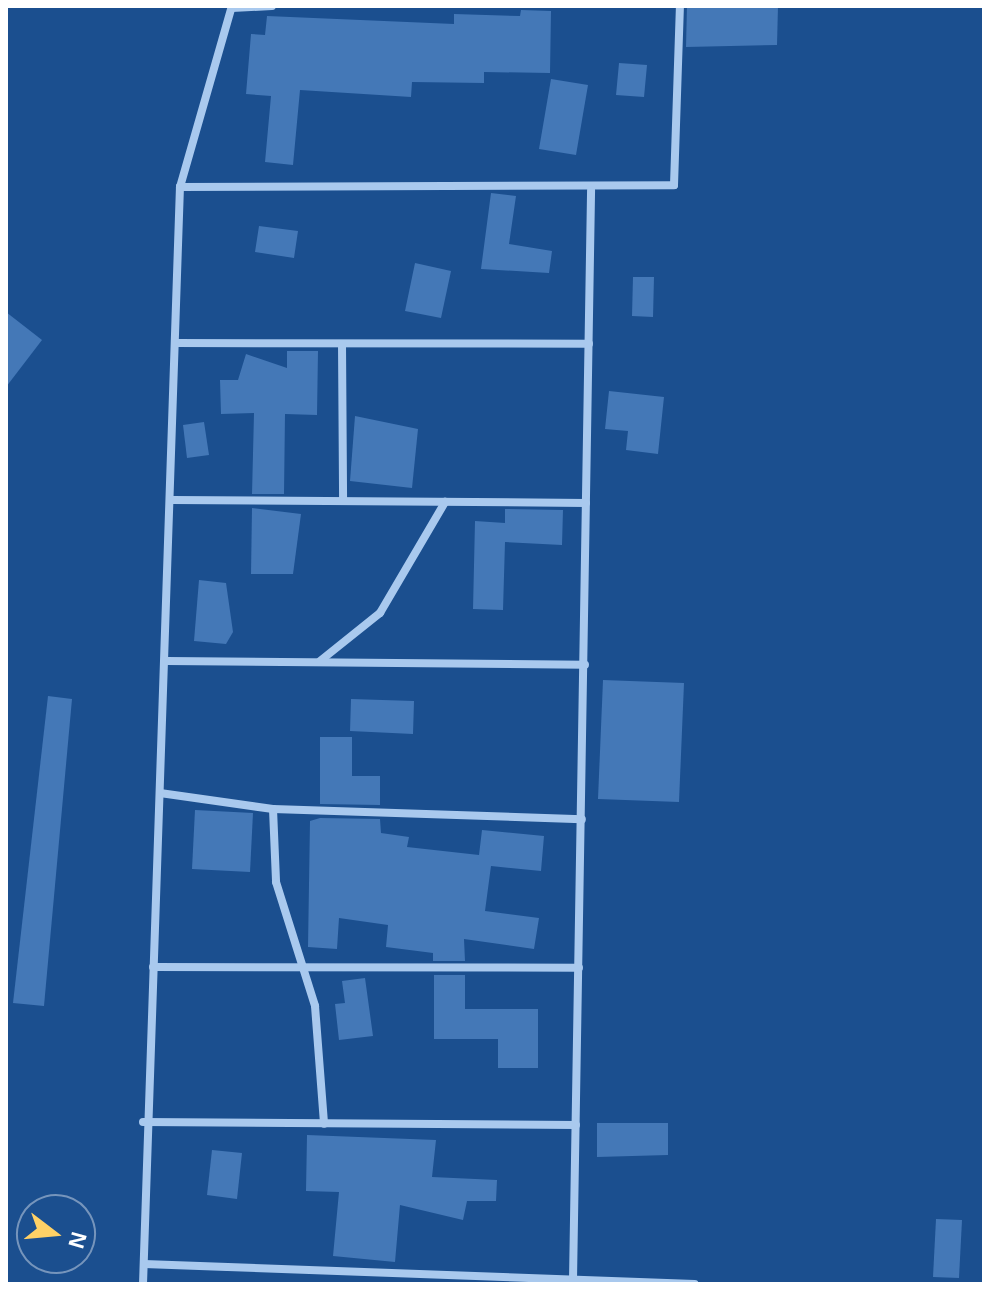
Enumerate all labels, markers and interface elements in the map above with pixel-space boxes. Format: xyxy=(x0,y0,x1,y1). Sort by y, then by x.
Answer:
north arrow xyxy=(16,1194,96,1274)
text: N xyxy=(63,1229,92,1251)

